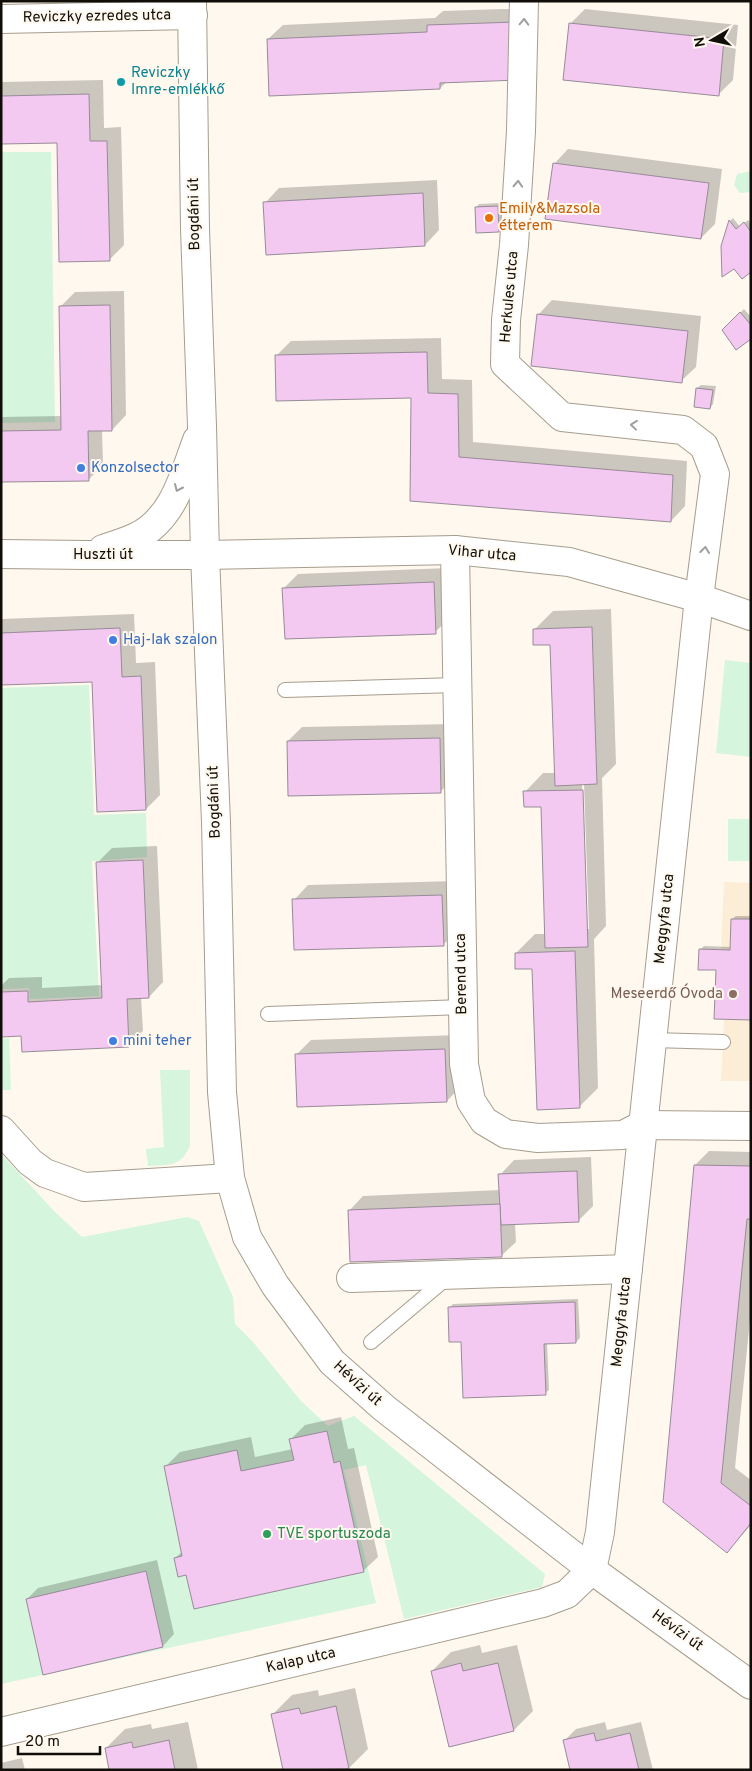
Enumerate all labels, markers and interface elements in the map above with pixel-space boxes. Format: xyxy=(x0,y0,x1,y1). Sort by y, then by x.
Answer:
street label: Reviczky ezredes utca xyxy=(23,6,171,28)
north arrow xyxy=(687,15,737,65)
one-way arrow xyxy=(519,18,529,26)
text: N xyxy=(691,35,710,48)
place label: Reviczky Imre-emlékkő xyxy=(131,64,225,100)
marker: Reviczky Imre-emlékkő xyxy=(115,76,127,88)
street label: Bogdáni út xyxy=(185,177,205,251)
one-way arrow xyxy=(512,180,523,188)
place label: Emily&Mazsola étterem xyxy=(499,200,600,236)
marker: Emily&Mazsola étterem xyxy=(483,212,495,224)
street label: Herkules utca xyxy=(497,250,523,344)
one-way arrow xyxy=(630,420,638,431)
place label: Konzolsector xyxy=(91,459,179,478)
marker: Konzolsector xyxy=(75,462,87,474)
one-way arrow xyxy=(174,483,185,492)
street label: Vihar utca xyxy=(447,542,517,566)
street label: Huszti út xyxy=(73,546,133,565)
one-way arrow xyxy=(699,546,710,554)
place label: Haj-lak szalon xyxy=(123,631,218,650)
marker: Haj-lak szalon xyxy=(107,634,119,646)
street label: Bogdáni út xyxy=(204,765,226,839)
street label: Meggyfa utca xyxy=(651,873,679,965)
street label: Berend utca xyxy=(452,933,472,1015)
place label: Meseerdő Óvoda xyxy=(610,983,723,1004)
marker: Meseerdő Óvoda xyxy=(727,988,739,1000)
place label: mini teher xyxy=(123,1032,192,1051)
marker: mini teher xyxy=(107,1035,119,1047)
street label: Meggyfa utca xyxy=(608,1276,636,1368)
street label: Hévízi út xyxy=(329,1357,385,1411)
place label: TVE sportuszoda xyxy=(277,1525,391,1544)
marker: TVE sportuszoda xyxy=(261,1528,273,1540)
street label: Hévízi út xyxy=(647,1606,707,1656)
street label: Kalap utca xyxy=(264,1644,338,1678)
scale bar xyxy=(18,1724,100,1756)
text: 20 m xyxy=(25,1733,60,1752)

